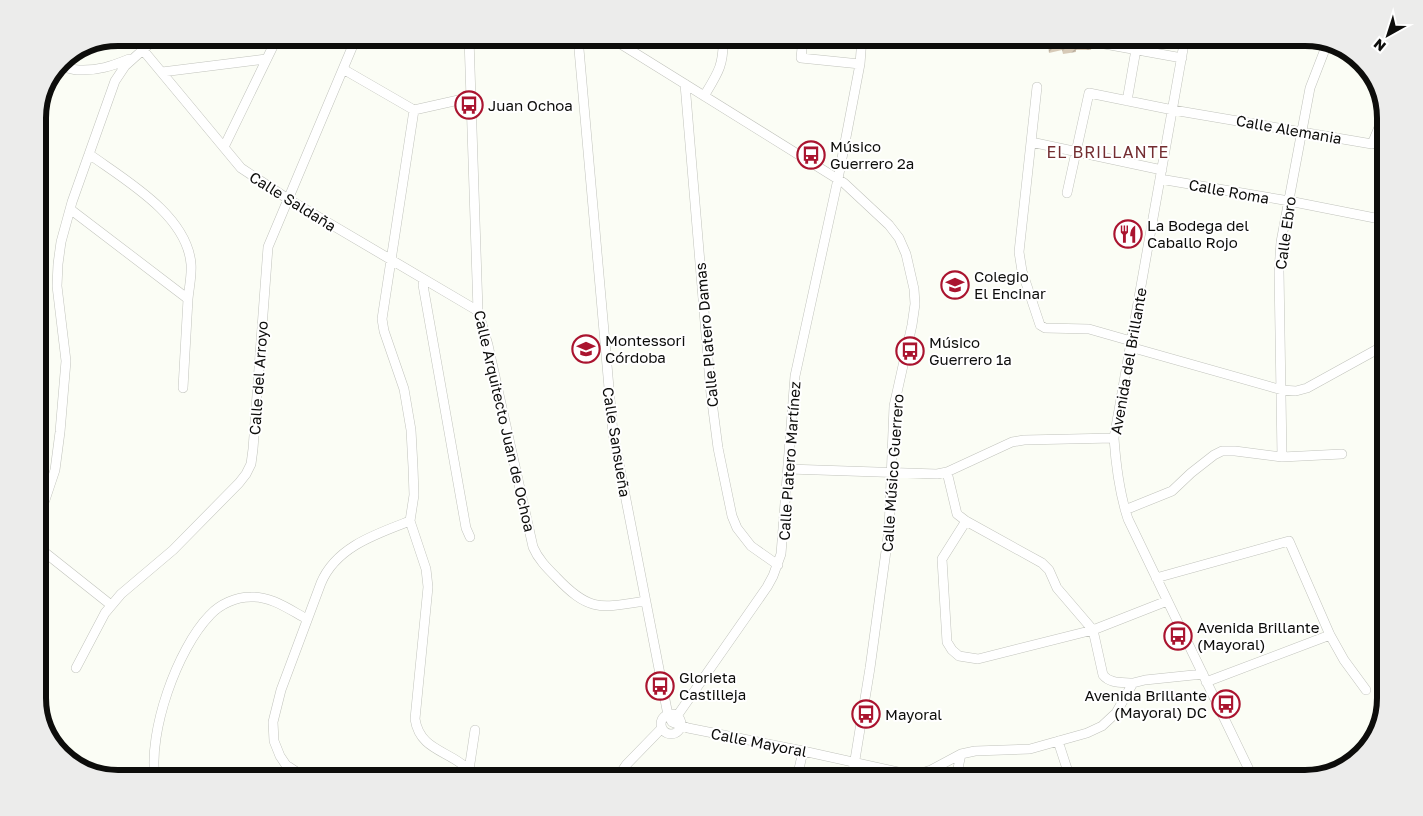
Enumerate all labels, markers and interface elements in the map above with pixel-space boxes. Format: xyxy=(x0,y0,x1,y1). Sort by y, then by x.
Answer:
north arrow xyxy=(1363,10,1413,60)
text: N xyxy=(1370,36,1389,55)
bus stop icon: Juan Ochoa xyxy=(454,90,484,120)
place label: Juan Ochoa xyxy=(488,96,573,114)
street label: Calle Alemania xyxy=(1235,111,1343,147)
place label: Músico Guerrero 2ª xyxy=(830,137,914,172)
bus stop icon: Músico Guerrero 2ª xyxy=(796,140,826,170)
district label: EL BRILLANTE xyxy=(1047,142,1169,162)
street label: Calle Saldaña xyxy=(246,167,340,235)
street label: Calle Roma xyxy=(1187,175,1271,207)
street label: Calle Ebro xyxy=(1271,195,1299,271)
place label: La Bodega del Caballo Rojo xyxy=(1147,216,1249,251)
restaurant icon: La Bodega del Caballo Rojo xyxy=(1113,219,1143,249)
street label: Calle Platero Damas xyxy=(691,262,721,408)
place label: Colegio El Encinar xyxy=(974,267,1046,302)
school or university icon: Colegio El Encinar xyxy=(940,270,970,300)
street label: Avenida del Brillante xyxy=(1106,286,1150,436)
street label: Calle Arquitecto Juan de Ochoa xyxy=(471,308,539,534)
street label: Calle del Arroyo xyxy=(245,320,271,436)
place label: Montessori Córdoba xyxy=(605,331,685,366)
place label: Músico Guerrero 1ª xyxy=(929,333,1012,368)
school or university icon: Montessori Córdoba xyxy=(571,334,601,364)
bus stop icon: Músico Guerrero 1ª xyxy=(895,336,925,366)
street label: Calle Platero Martínez xyxy=(774,380,804,541)
street label: Calle Sansueña xyxy=(599,386,635,498)
street label: Calle Músico Guerrero xyxy=(877,393,907,553)
place label: Avenida Brillante (Mayoral) xyxy=(1197,618,1320,653)
bus stop icon: Avenida Brillante (Mayoral) xyxy=(1163,621,1193,651)
place label: Glorieta Castilleja xyxy=(679,668,746,703)
bus stop icon: Glorieta Castilleja xyxy=(645,671,675,701)
place label: Avenida Brillante (Mayoral) DC xyxy=(1085,686,1207,721)
bus stop icon: Avenida Brillante (Mayoral) DC xyxy=(1211,689,1241,719)
bus stop icon: Mayoral xyxy=(851,699,881,729)
place label: Mayoral xyxy=(885,705,942,723)
street label: Calle Mayoral xyxy=(709,724,809,760)

